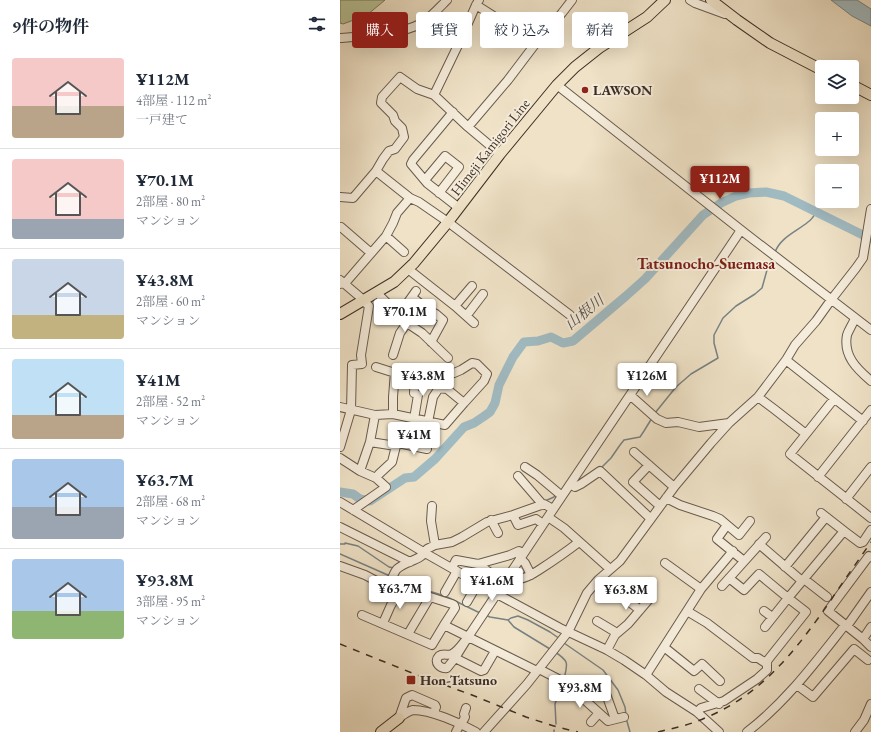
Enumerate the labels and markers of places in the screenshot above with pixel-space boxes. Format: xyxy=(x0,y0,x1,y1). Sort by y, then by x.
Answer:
place label: LAWSON xyxy=(593,81,653,99)
marker: LAWSON xyxy=(580,85,590,95)
pin: ¥112M xyxy=(692,166,748,200)
pin: ¥70.1M xyxy=(372,299,438,333)
pin: ¥43.8M xyxy=(390,363,456,397)
pin: ¥126M xyxy=(619,363,675,397)
pin: ¥41M xyxy=(390,422,438,456)
pin: ¥41.6M xyxy=(459,568,525,602)
pin: ¥63.7M xyxy=(367,576,433,610)
pin: ¥63.8M xyxy=(593,577,659,611)
place label: Hon-Tatsuno xyxy=(420,671,497,689)
marker: Hon-Tatsuno xyxy=(405,674,417,686)
pin: ¥93.8M xyxy=(547,675,613,709)

